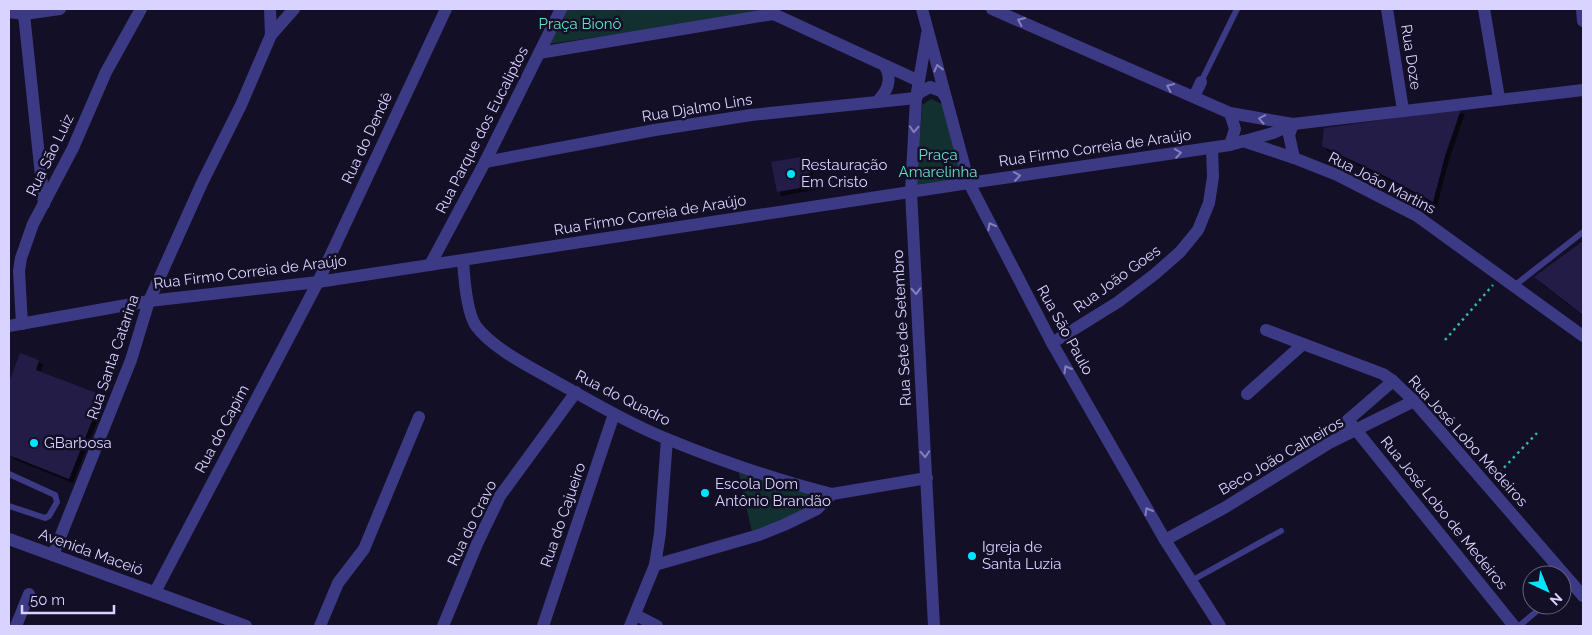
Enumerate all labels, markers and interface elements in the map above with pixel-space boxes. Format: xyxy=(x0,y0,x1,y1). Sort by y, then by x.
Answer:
park label: Praça Bionô xyxy=(539,15,621,33)
one-way arrow xyxy=(1017,17,1026,28)
street label: Rua Doze xyxy=(1397,23,1425,91)
street label: Rua Parque dos Eucaliptos xyxy=(432,43,532,217)
one-way arrow xyxy=(933,65,943,73)
one-way arrow xyxy=(1166,82,1175,93)
street label: Rua do Dendê xyxy=(338,89,396,187)
street label: Rua Djalmo Lins xyxy=(641,90,753,126)
street label: Rua São Luiz xyxy=(22,111,78,199)
one-way arrow xyxy=(1257,114,1266,125)
one-way arrow xyxy=(909,125,920,133)
street label: Rua Firmo Correia de Araújo xyxy=(998,126,1193,170)
park label: Praça Amarelinha xyxy=(899,146,977,181)
one-way arrow xyxy=(1174,148,1182,159)
street label: Rua João Martins xyxy=(1325,148,1439,218)
place label: Restauração Em Cristo xyxy=(801,156,888,191)
marker: Restauração Em Cristo xyxy=(785,168,797,180)
one-way arrow xyxy=(1013,171,1021,182)
street label: Rua Firmo Correia de Araújo xyxy=(553,191,747,239)
one-way arrow xyxy=(987,222,997,231)
street label: Rua João Goes xyxy=(1070,241,1164,317)
street label: Rua Sete de Setembro xyxy=(889,249,915,407)
street label: Rua Firmo Correia de Araújo xyxy=(152,251,348,293)
street label: Rua São Paulo xyxy=(1033,282,1097,378)
one-way arrow xyxy=(911,288,922,296)
street label: Rua Santa Catarina xyxy=(83,292,143,422)
street label: Rua do Quadro xyxy=(572,366,674,430)
one-way arrow xyxy=(1064,366,1074,375)
street label: Rua José Lobo Medeiros xyxy=(1404,372,1532,510)
street label: Rua do Capim xyxy=(191,382,253,476)
street label: Beco João Calheiros xyxy=(1216,413,1346,499)
street label: Rua José Lobo de Medeiros xyxy=(1377,433,1511,593)
place label: GBarbosa xyxy=(44,434,112,452)
marker: GBarbosa xyxy=(28,437,40,449)
one-way arrow xyxy=(920,450,931,458)
street label: Rua do Cajueiro xyxy=(537,460,589,570)
place label: Escola Dom Antônio Brandão xyxy=(715,475,831,510)
street label: Rua do Cravo xyxy=(444,477,500,569)
marker: Escola Dom Antônio Brandão xyxy=(699,487,711,499)
one-way arrow xyxy=(1144,507,1154,516)
street label: Avenida Maceió xyxy=(36,525,146,579)
place label: Igreja de Santa Luzia xyxy=(982,538,1061,573)
marker: Igreja de Santa Luzia xyxy=(966,550,978,562)
north arrow xyxy=(1522,565,1572,615)
scale bar xyxy=(22,582,115,614)
text: N xyxy=(1547,590,1565,609)
text: 50 m xyxy=(30,591,65,609)

